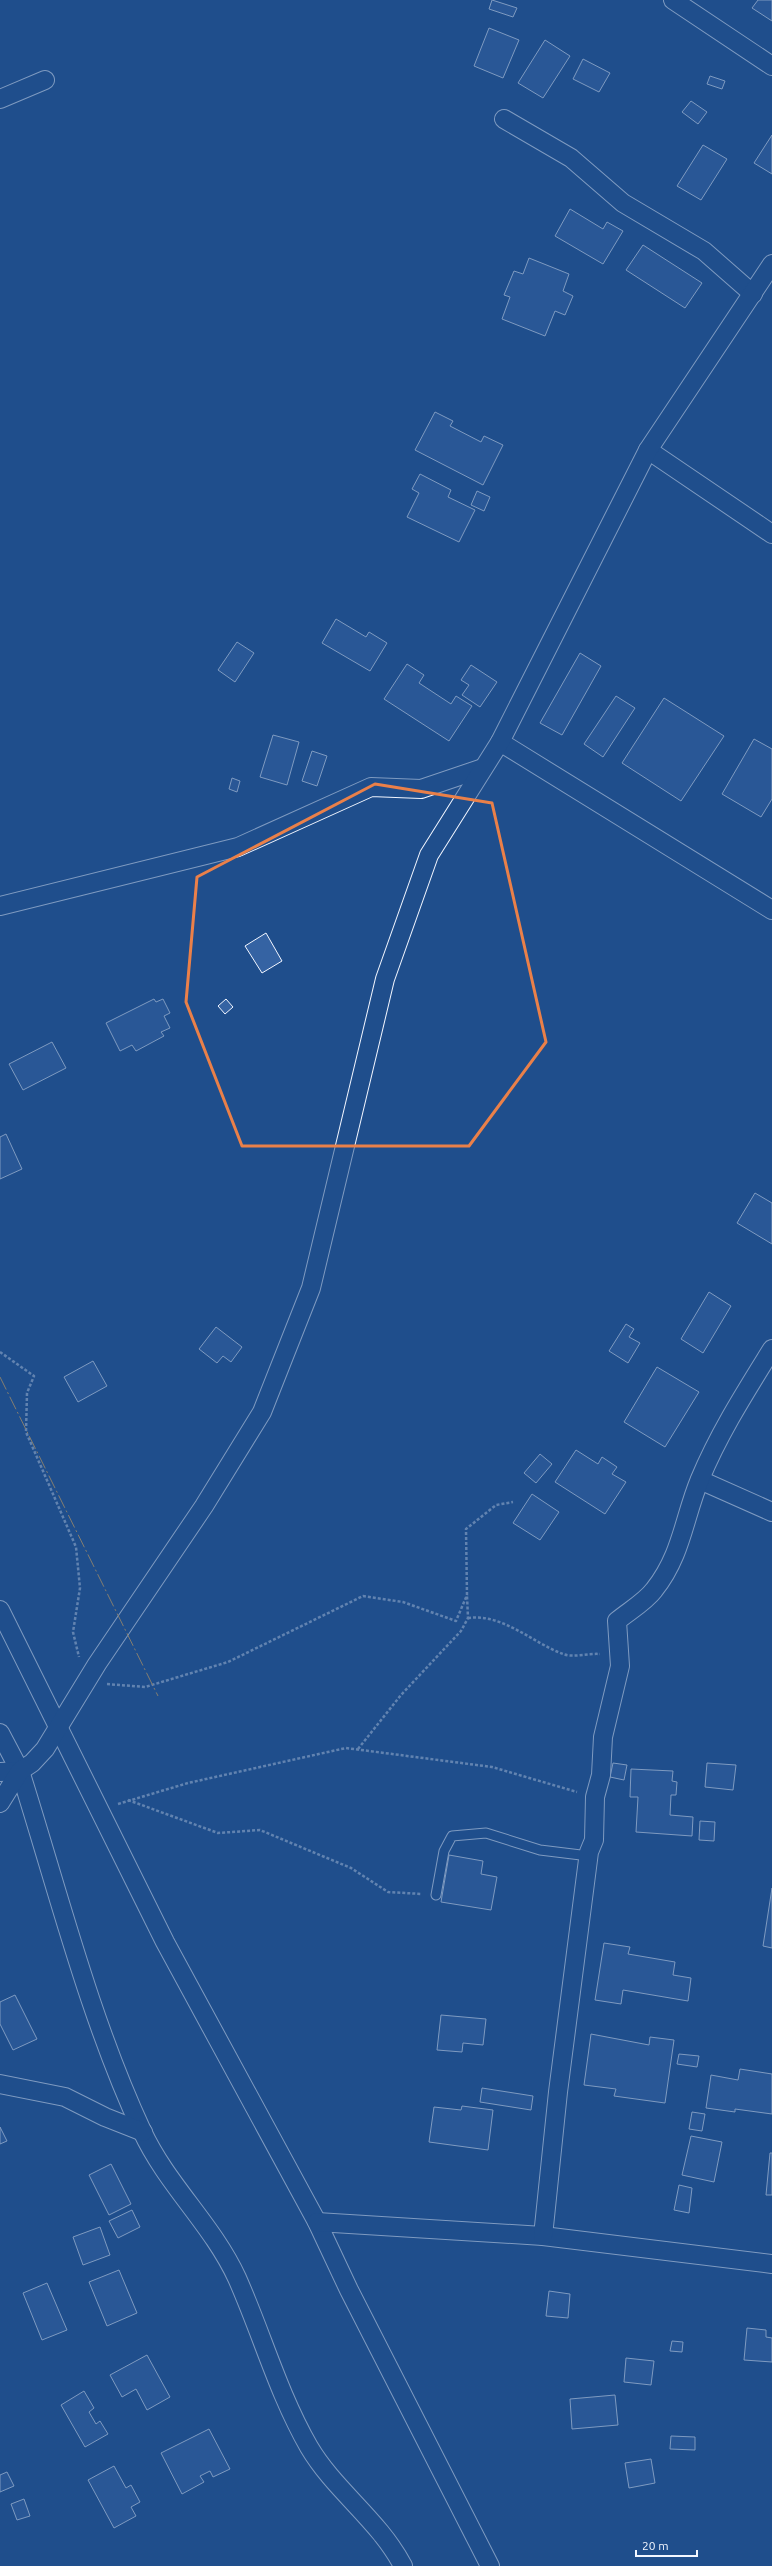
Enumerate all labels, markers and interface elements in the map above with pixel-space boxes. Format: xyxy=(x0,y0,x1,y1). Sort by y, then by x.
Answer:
scale bar xyxy=(636,2532,697,2558)
text: 20 m xyxy=(642,2539,669,2552)

